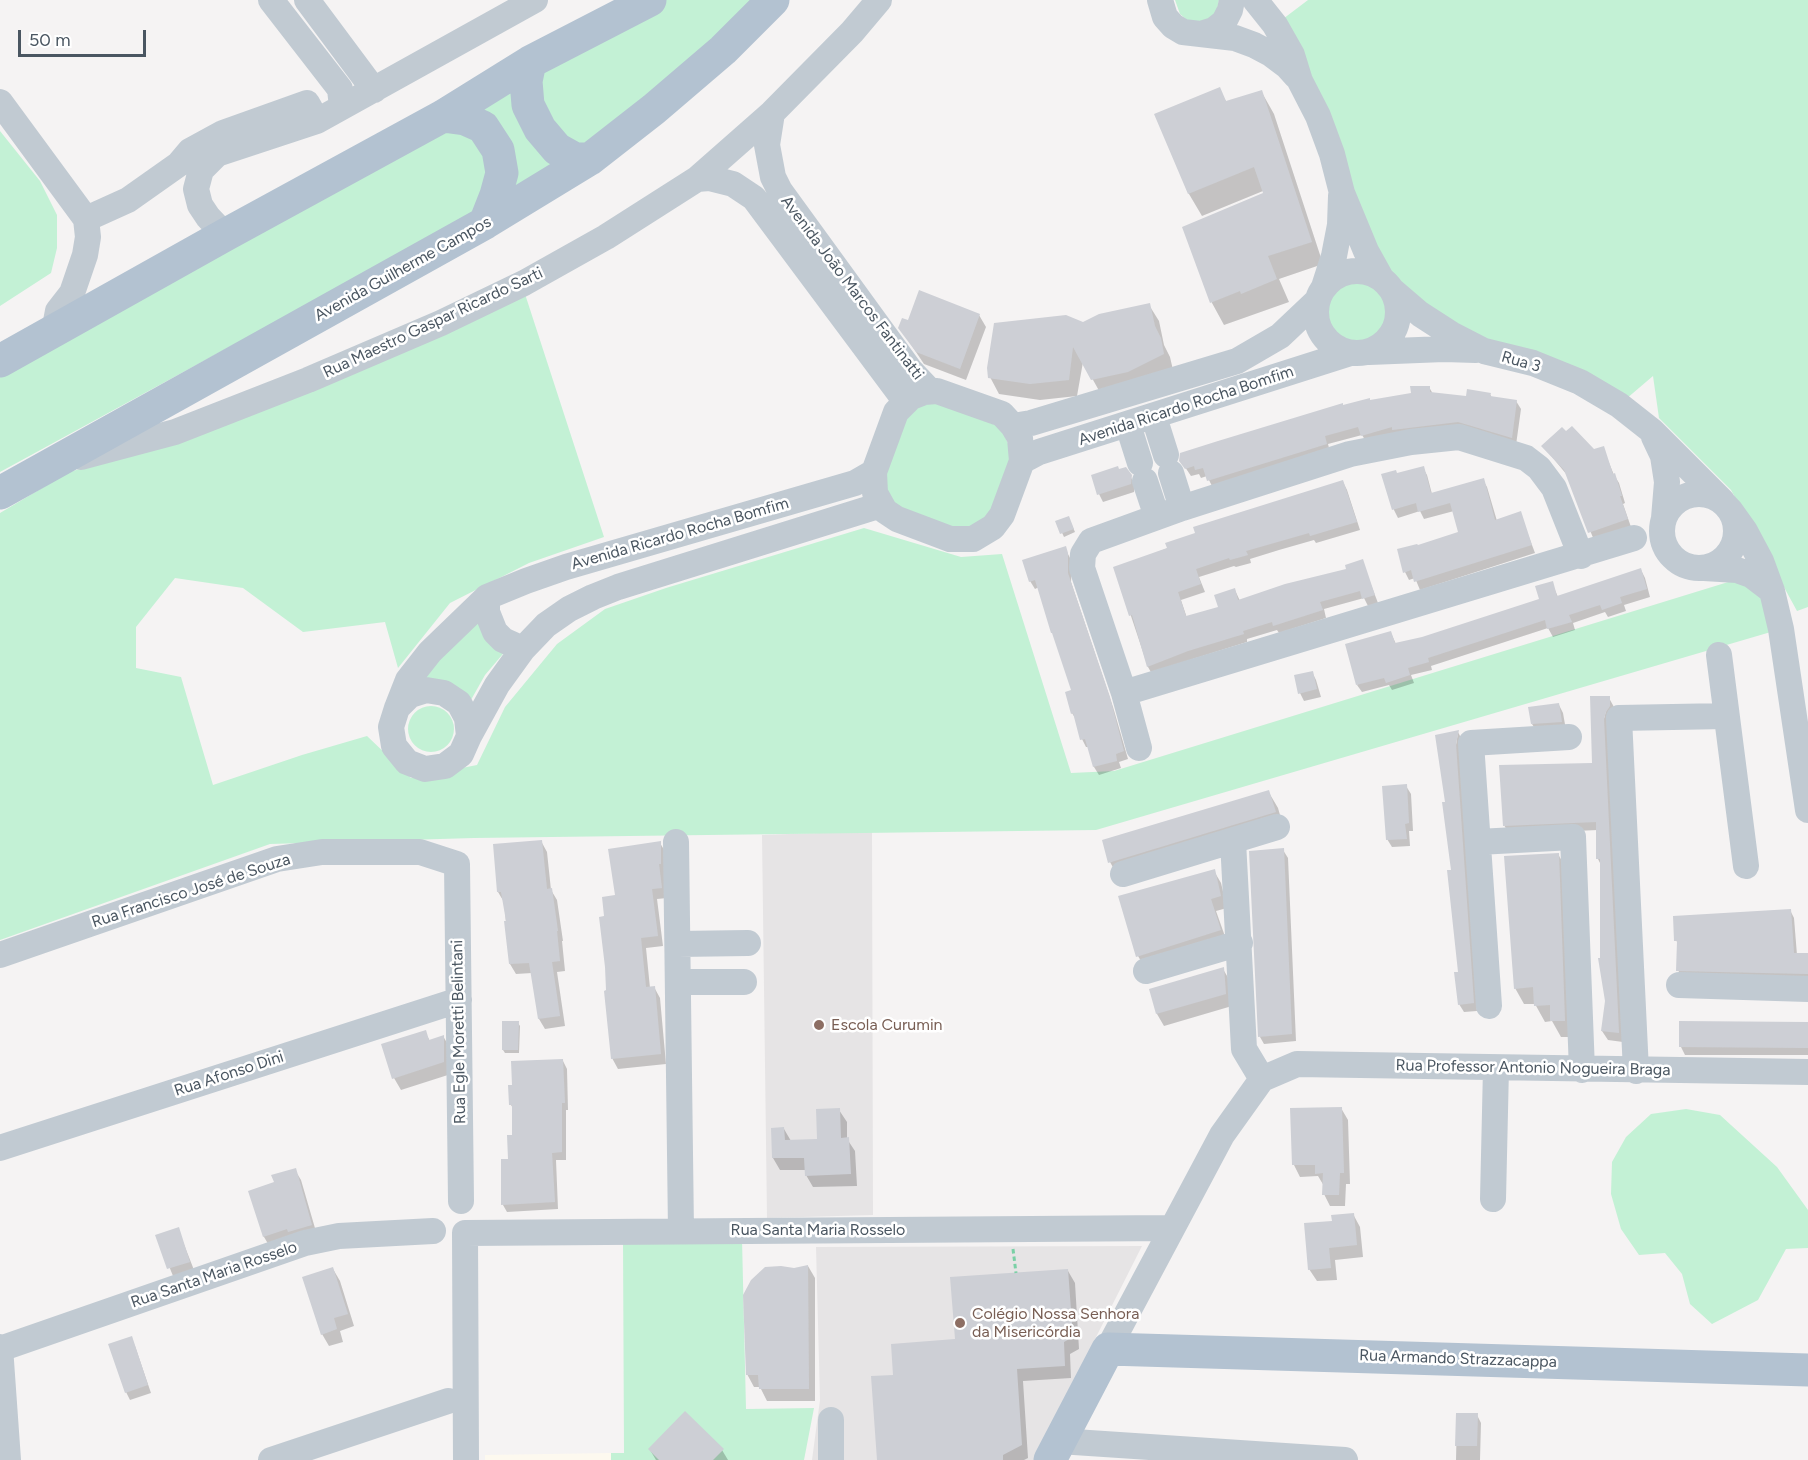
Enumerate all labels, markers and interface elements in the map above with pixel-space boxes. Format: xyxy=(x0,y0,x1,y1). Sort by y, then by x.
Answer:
scale bar xyxy=(21,18,148,56)
text: 50 m xyxy=(29,29,71,51)
street label: Avenida João Marcos Fantinatti xyxy=(777,192,927,384)
street label: Avenida Guilherme Campos xyxy=(311,212,495,326)
street label: Rua Maestro Gaspar Ricardo Sarti xyxy=(320,264,546,382)
street label: Rua 3 xyxy=(1499,347,1543,377)
street label: Avenida Ricardo Rocha Bomfim xyxy=(1076,362,1296,450)
street label: Avenida Ricardo Rocha Bomfim xyxy=(569,494,791,574)
street label: Rua Francisco José de Souza xyxy=(89,850,293,932)
street label: Rua Egle Moretti Belintani xyxy=(448,940,470,1124)
place label: Escola Curumin xyxy=(831,1015,943,1035)
marker: Escola Curumin xyxy=(812,1018,826,1032)
street label: Rua Afonso Dini xyxy=(172,1047,286,1101)
street label: Rua Professor Antonio Nogueira Braga xyxy=(1395,1056,1671,1080)
street label: Rua Santa Maria Rosselo xyxy=(731,1220,905,1240)
street label: Rua Santa Maria Rosselo xyxy=(128,1237,300,1313)
place label: Colégio Nossa Senhora da Misericórdia xyxy=(972,1304,1139,1342)
marker: Colégio Nossa Senhora da Misericórdia xyxy=(953,1316,967,1330)
street label: Rua Armando Strazzacappa xyxy=(1359,1346,1557,1372)

